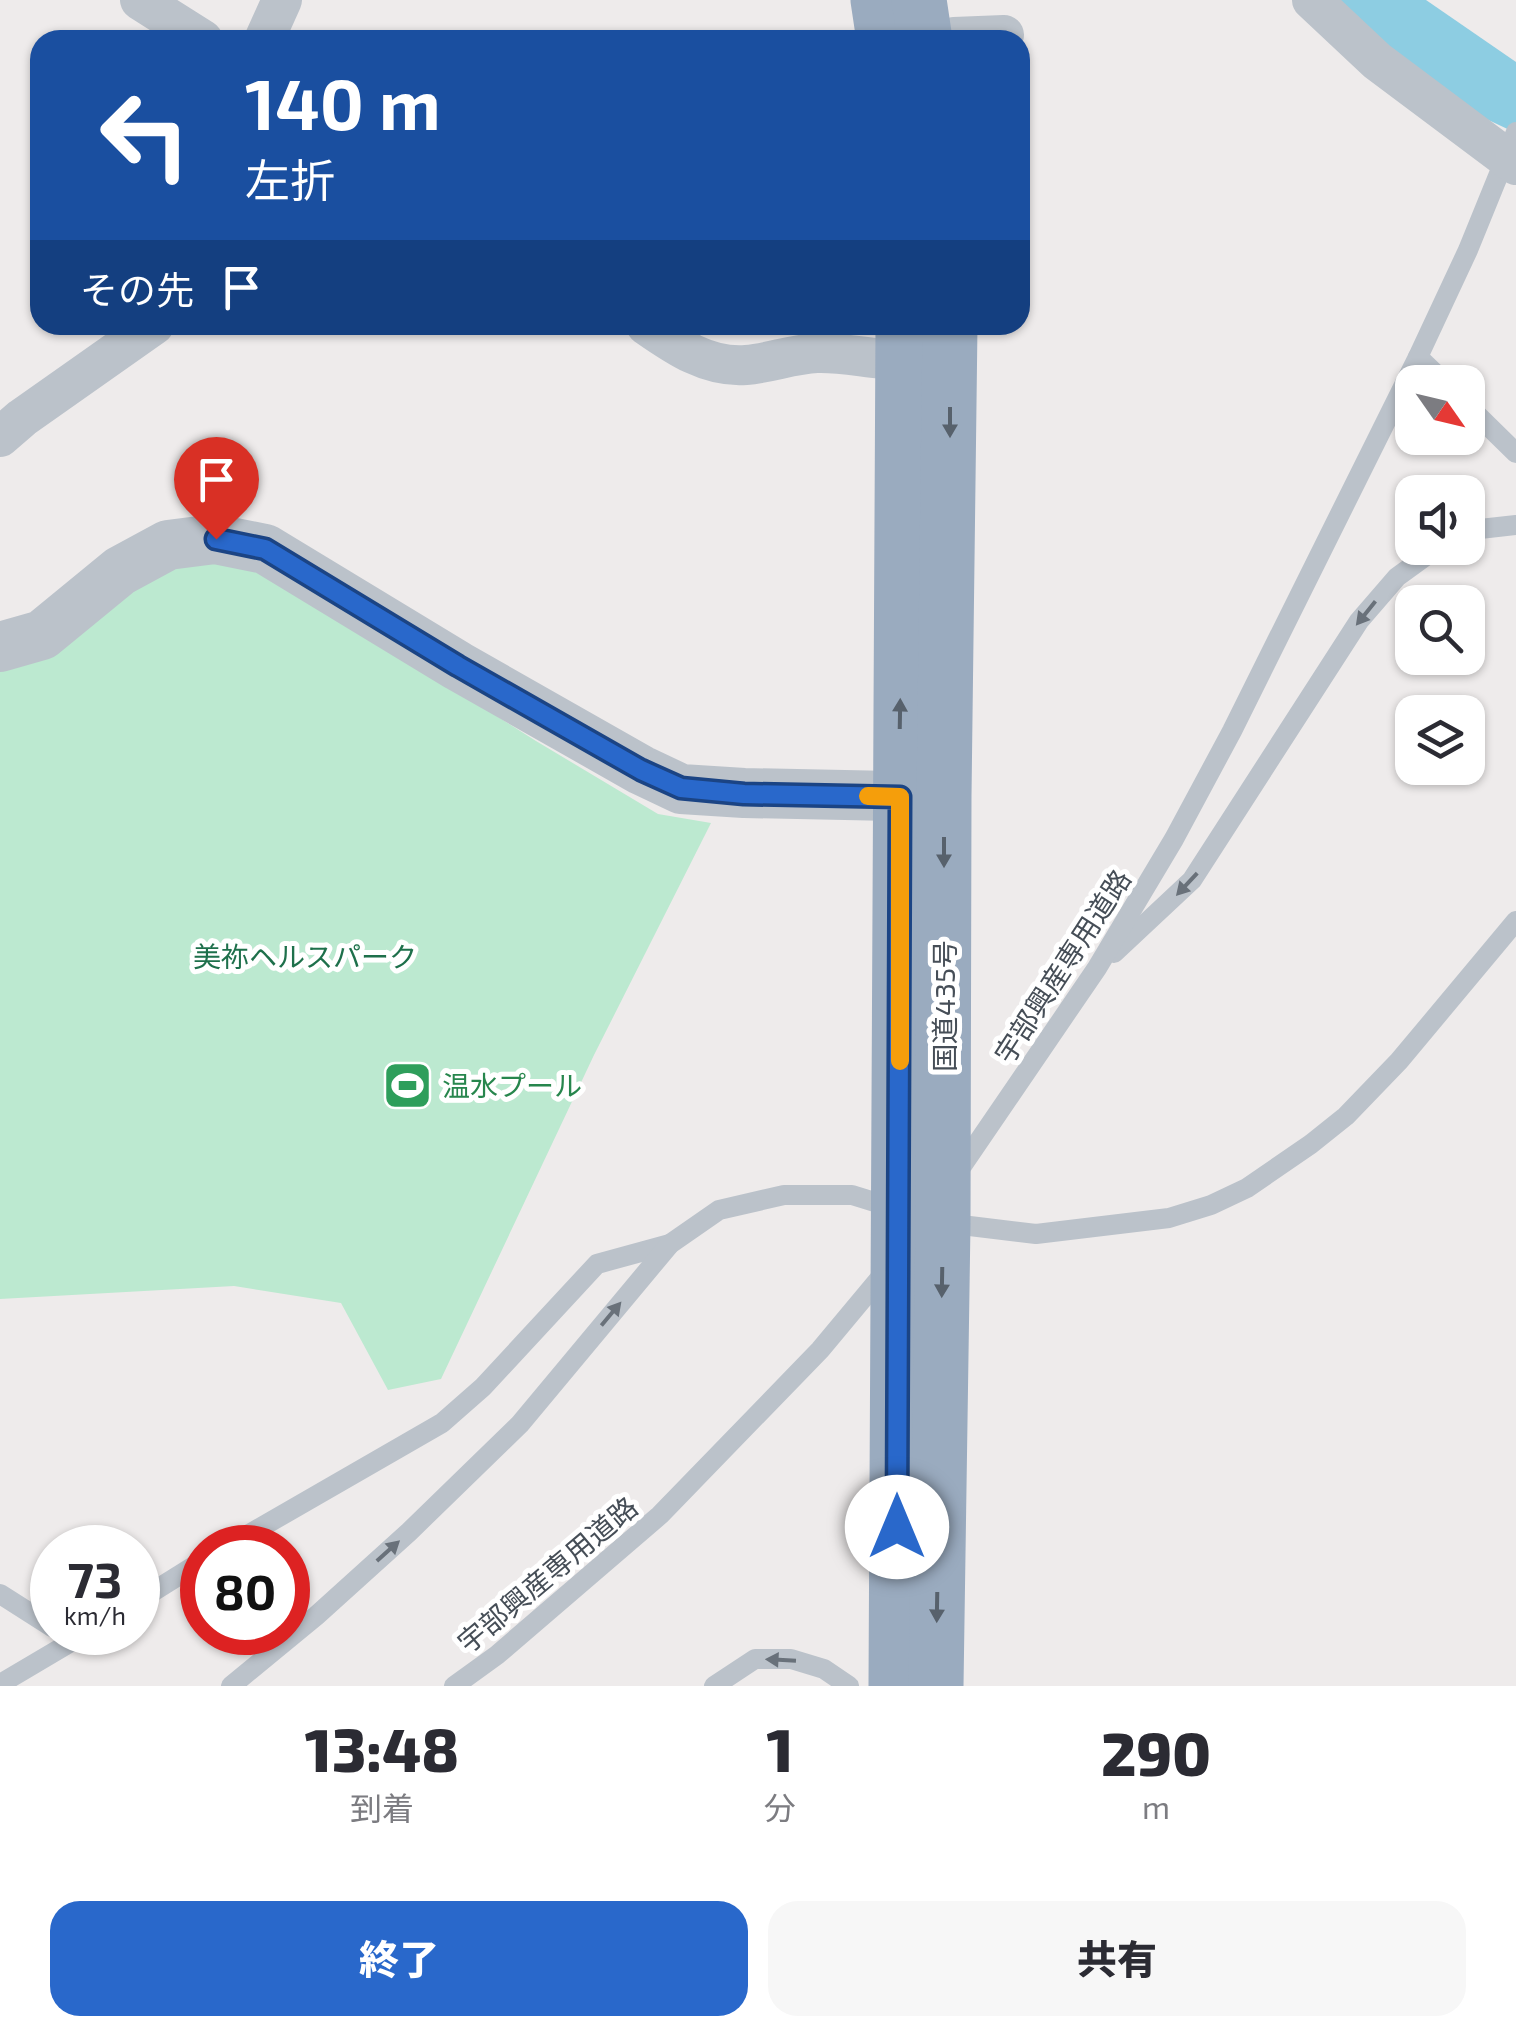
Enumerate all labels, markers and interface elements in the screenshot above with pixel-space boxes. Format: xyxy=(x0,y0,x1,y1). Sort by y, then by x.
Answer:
text: 140 m xyxy=(245,60,441,144)
icon: left xyxy=(80,70,210,200)
text: 左折 xyxy=(245,152,335,206)
icon: arrive xyxy=(214,260,269,315)
text: その先 xyxy=(80,266,194,312)
north arrow xyxy=(1395,365,1485,455)
map controls xyxy=(1395,365,1485,785)
one-way arrow xyxy=(942,407,958,439)
pin xyxy=(174,437,259,540)
icon: arrive xyxy=(189,452,244,507)
button: sound xyxy=(1395,475,1485,565)
button: search xyxy=(1395,585,1485,675)
one-way arrow xyxy=(1356,601,1377,626)
button: layers xyxy=(1395,695,1485,785)
one-way arrow xyxy=(892,697,908,729)
one-way arrow xyxy=(936,837,952,869)
street label: 宇部興産専用道路 xyxy=(987,863,1137,1069)
one-way arrow xyxy=(1175,871,1198,895)
park label: 美祢ヘルスパーク xyxy=(193,939,417,973)
street label: 国道435号 xyxy=(927,940,961,1072)
sports icon: 温水プール xyxy=(381,1059,433,1111)
place label: 温水プール xyxy=(442,1068,582,1102)
one-way arrow xyxy=(934,1267,950,1299)
one-way arrow xyxy=(599,1302,621,1327)
position arrow xyxy=(845,1475,949,1579)
street label: 宇部興産専用道路 xyxy=(450,1489,644,1659)
speed limit sign: 80 xyxy=(180,1525,310,1655)
one-way arrow xyxy=(376,1540,400,1563)
text: 73 xyxy=(68,1548,122,1608)
one-way arrow xyxy=(929,1592,945,1624)
text: km/h xyxy=(64,1600,126,1630)
one-way arrow xyxy=(765,1652,796,1668)
text: 13:48 xyxy=(305,1712,459,1784)
text: 1 xyxy=(767,1712,794,1784)
text: 290 xyxy=(1101,1716,1211,1788)
text: m xyxy=(1142,1787,1170,1825)
text: 到着 xyxy=(350,1788,414,1826)
text: 分 xyxy=(764,1788,796,1826)
button: 終了 xyxy=(50,1901,748,2016)
button: 共有 xyxy=(768,1901,1466,2016)

